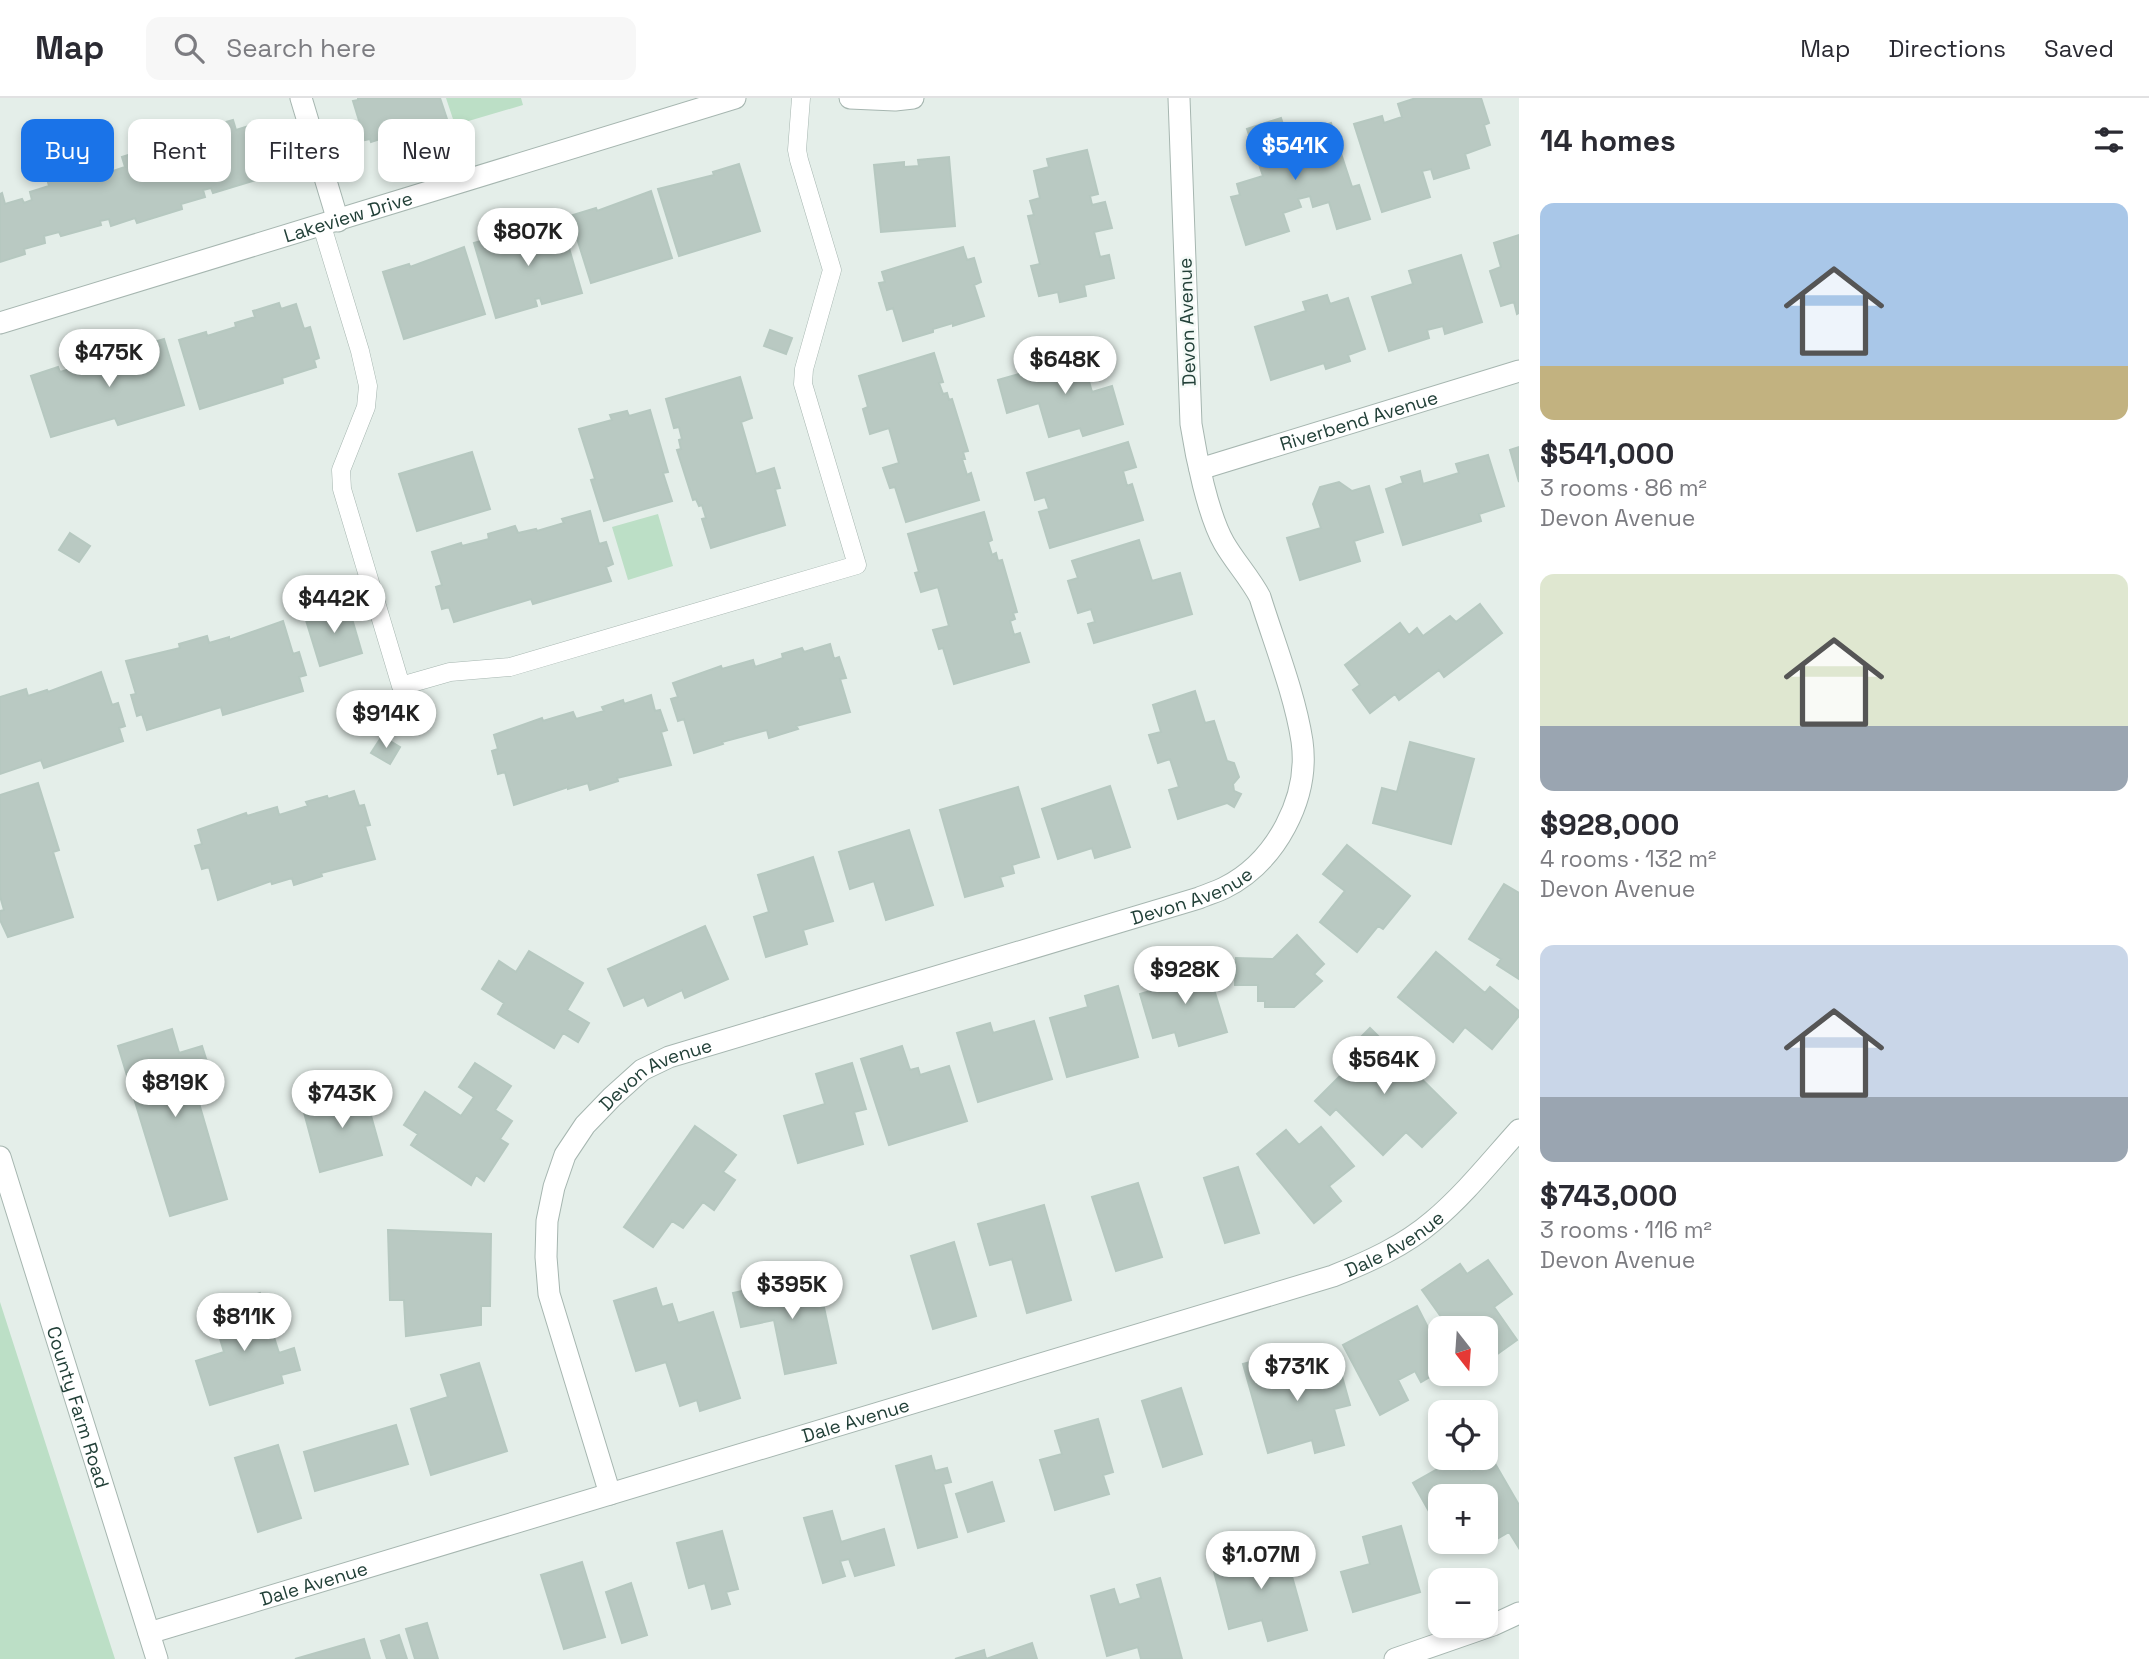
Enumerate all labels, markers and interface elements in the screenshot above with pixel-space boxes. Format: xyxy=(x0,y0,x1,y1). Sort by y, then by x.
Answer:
search box xyxy=(146,17,636,80)
text: Map xyxy=(35,27,104,69)
icon: search xyxy=(170,29,208,67)
text: Search here xyxy=(226,31,376,65)
text: Map xyxy=(1800,33,1850,64)
text: Directions xyxy=(1888,33,2006,64)
text: Saved xyxy=(2044,33,2114,64)
chip: Buy xyxy=(21,119,114,182)
chip: Rent xyxy=(128,119,231,182)
chip: Filters xyxy=(245,119,364,182)
chip: New xyxy=(378,119,475,182)
text: 14 homes xyxy=(1540,121,1676,160)
icon: filters xyxy=(2090,121,2128,159)
pin: $541K xyxy=(1246,122,1344,182)
text: $541K xyxy=(1262,130,1328,160)
street label: Lakeview Drive xyxy=(281,185,416,248)
pin: $807K xyxy=(479,208,577,268)
text: $807K xyxy=(493,216,563,246)
icon: home xyxy=(1771,248,1897,374)
street label: Devon Avenue xyxy=(1172,257,1202,387)
pin: $475K xyxy=(60,330,158,389)
pin: $648K xyxy=(1016,336,1114,396)
text: $475K xyxy=(75,337,143,367)
text: $648K xyxy=(1030,344,1100,374)
street label: Riverbend Avenue xyxy=(1277,384,1441,456)
text: $541,000 xyxy=(1540,434,1674,473)
text: 3 rooms · 86 m² xyxy=(1540,473,1707,503)
text: Devon Avenue xyxy=(1540,503,1695,533)
pin: $442K xyxy=(285,575,383,635)
text: $442K xyxy=(298,583,370,613)
icon: home xyxy=(1771,619,1897,745)
pin: $914K xyxy=(337,690,435,750)
text: $914K xyxy=(352,698,420,728)
text: $928,000 xyxy=(1540,805,1679,844)
text: 4 rooms · 132 m² xyxy=(1540,844,1716,874)
street label: Devon Avenue xyxy=(1128,861,1257,930)
text: Devon Avenue xyxy=(1540,874,1695,904)
pin: $928K xyxy=(1136,946,1234,1006)
text: $928K xyxy=(1150,954,1220,984)
icon: home xyxy=(1771,990,1897,1116)
street label: Devon Avenue xyxy=(593,1032,715,1116)
pin: $564K xyxy=(1335,1037,1433,1096)
text: $564K xyxy=(1349,1044,1419,1074)
pin: $819K xyxy=(126,1060,224,1119)
text: $819K xyxy=(142,1067,208,1097)
pin: $743K xyxy=(293,1070,391,1130)
text: $743K xyxy=(308,1078,376,1108)
text: $743,000 xyxy=(1540,1176,1678,1215)
street label: Dale Avenue xyxy=(1341,1205,1449,1282)
text: 3 rooms · 116 m² xyxy=(1540,1215,1712,1245)
text: Devon Avenue xyxy=(1540,1245,1695,1275)
pin: $395K xyxy=(743,1262,841,1321)
text: $395K xyxy=(757,1269,827,1299)
pin: $811K xyxy=(195,1294,293,1353)
text: $811K xyxy=(213,1301,275,1331)
north arrow xyxy=(1428,1316,1498,1386)
map controls xyxy=(1428,1316,1498,1638)
street label: County Farm Road xyxy=(41,1323,115,1491)
pin: $731K xyxy=(1248,1344,1346,1403)
text: $731K xyxy=(1264,1351,1330,1381)
street label: Dale Avenue xyxy=(799,1392,912,1448)
button: locate xyxy=(1428,1400,1498,1470)
button: + xyxy=(1428,1484,1498,1554)
pin: $1.07M xyxy=(1204,1532,1318,1591)
text: $1.07M xyxy=(1222,1539,1300,1569)
street label: Dale Avenue xyxy=(257,1555,371,1611)
button: − xyxy=(1428,1568,1498,1638)

